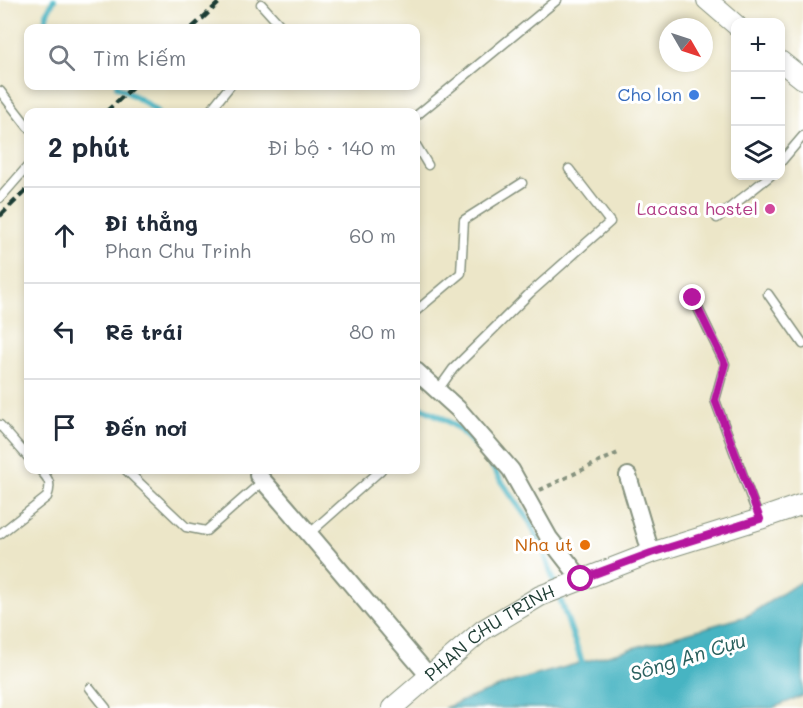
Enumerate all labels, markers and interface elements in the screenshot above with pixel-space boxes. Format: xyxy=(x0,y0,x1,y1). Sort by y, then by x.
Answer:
north arrow xyxy=(659,18,713,72)
map controls xyxy=(731,18,785,180)
button: + xyxy=(731,18,785,72)
search box xyxy=(24,24,420,90)
icon: search xyxy=(45,41,78,74)
text: Tìm kiếm xyxy=(93,43,186,72)
button: − xyxy=(731,72,785,126)
place label: Cho lon xyxy=(617,82,682,106)
marker: Cho lon xyxy=(687,88,701,102)
button: layers xyxy=(731,126,785,180)
text: 2 phút xyxy=(48,130,130,164)
text: Đi bộ · 140 m xyxy=(268,134,396,160)
place label: Lacasa hostel xyxy=(637,196,758,220)
marker: Lacasa hostel xyxy=(763,202,777,216)
text: Đi thẳng xyxy=(105,208,198,237)
icon: ahead xyxy=(48,219,81,252)
text: 60 m xyxy=(349,222,396,248)
text: Phan Chu Trinh xyxy=(105,237,251,263)
route end xyxy=(679,284,705,310)
icon: left xyxy=(48,315,81,348)
text: Rẽ trái xyxy=(105,317,183,346)
text: 80 m xyxy=(349,318,396,344)
icon: arrive xyxy=(48,411,81,444)
text: Đến nơi xyxy=(105,413,188,442)
place label: Nha ut xyxy=(515,532,573,556)
marker: Nha ut xyxy=(578,538,592,552)
route start xyxy=(567,565,593,591)
street label: PHAN CHU TRINH xyxy=(419,578,558,686)
water label: Sông An Cựu xyxy=(627,626,749,686)

